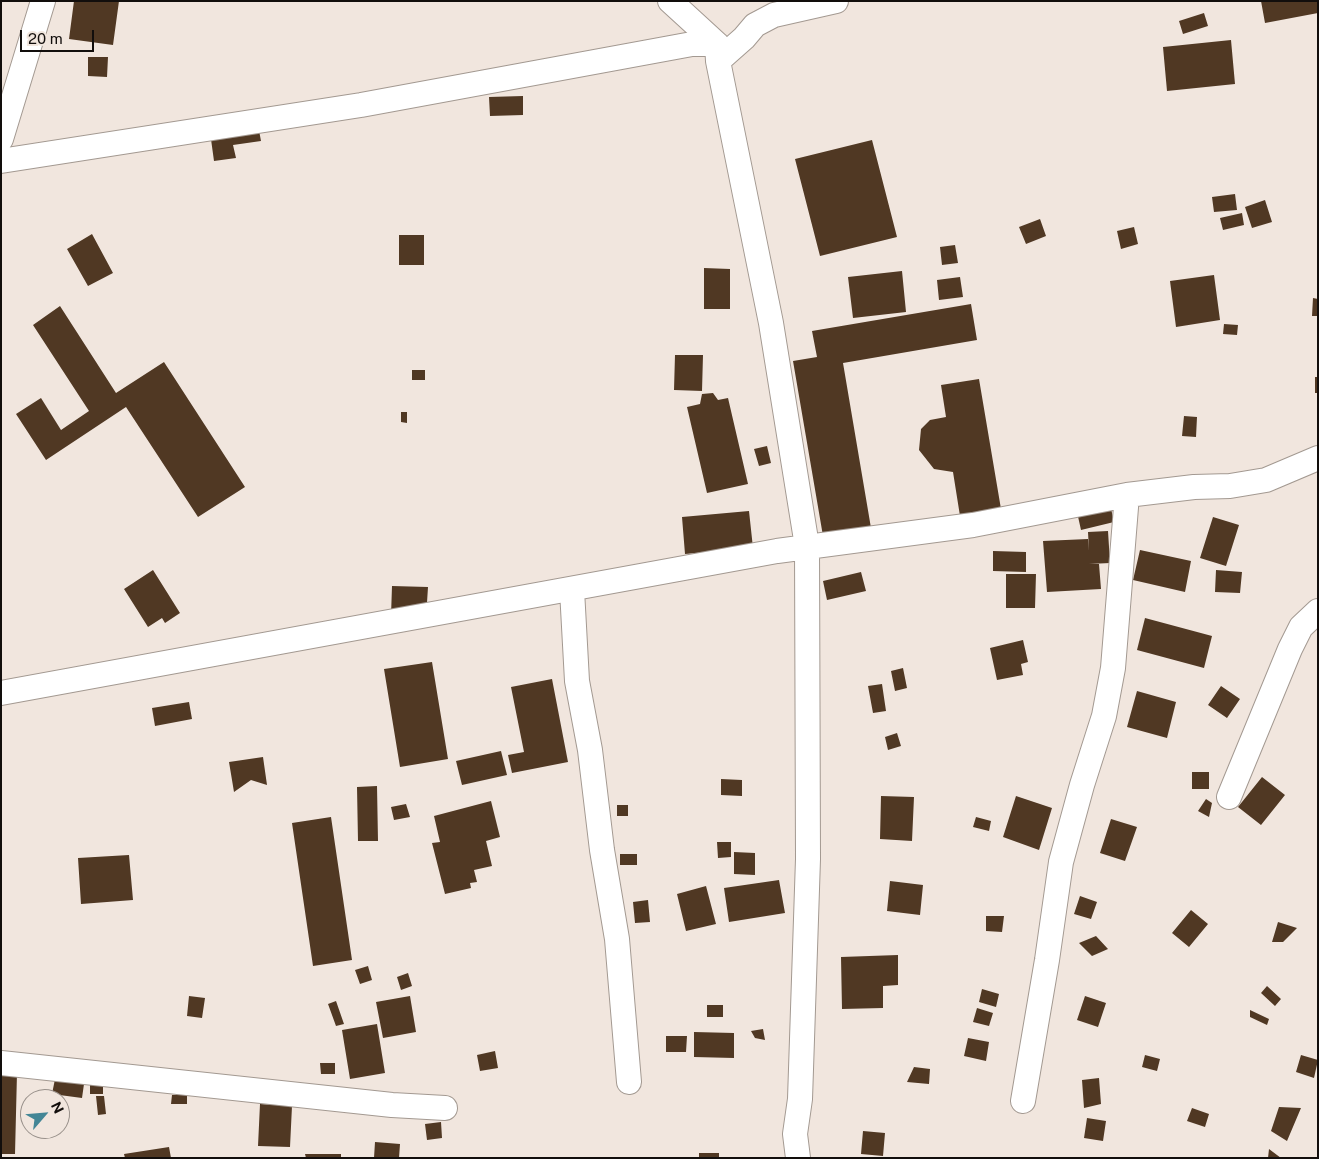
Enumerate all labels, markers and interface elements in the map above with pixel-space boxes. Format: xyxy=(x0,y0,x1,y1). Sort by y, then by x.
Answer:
scale bar xyxy=(22,20,96,52)
text: 20 m xyxy=(28,30,63,47)
north arrow xyxy=(20,1089,70,1139)
text: N xyxy=(48,1099,67,1116)

